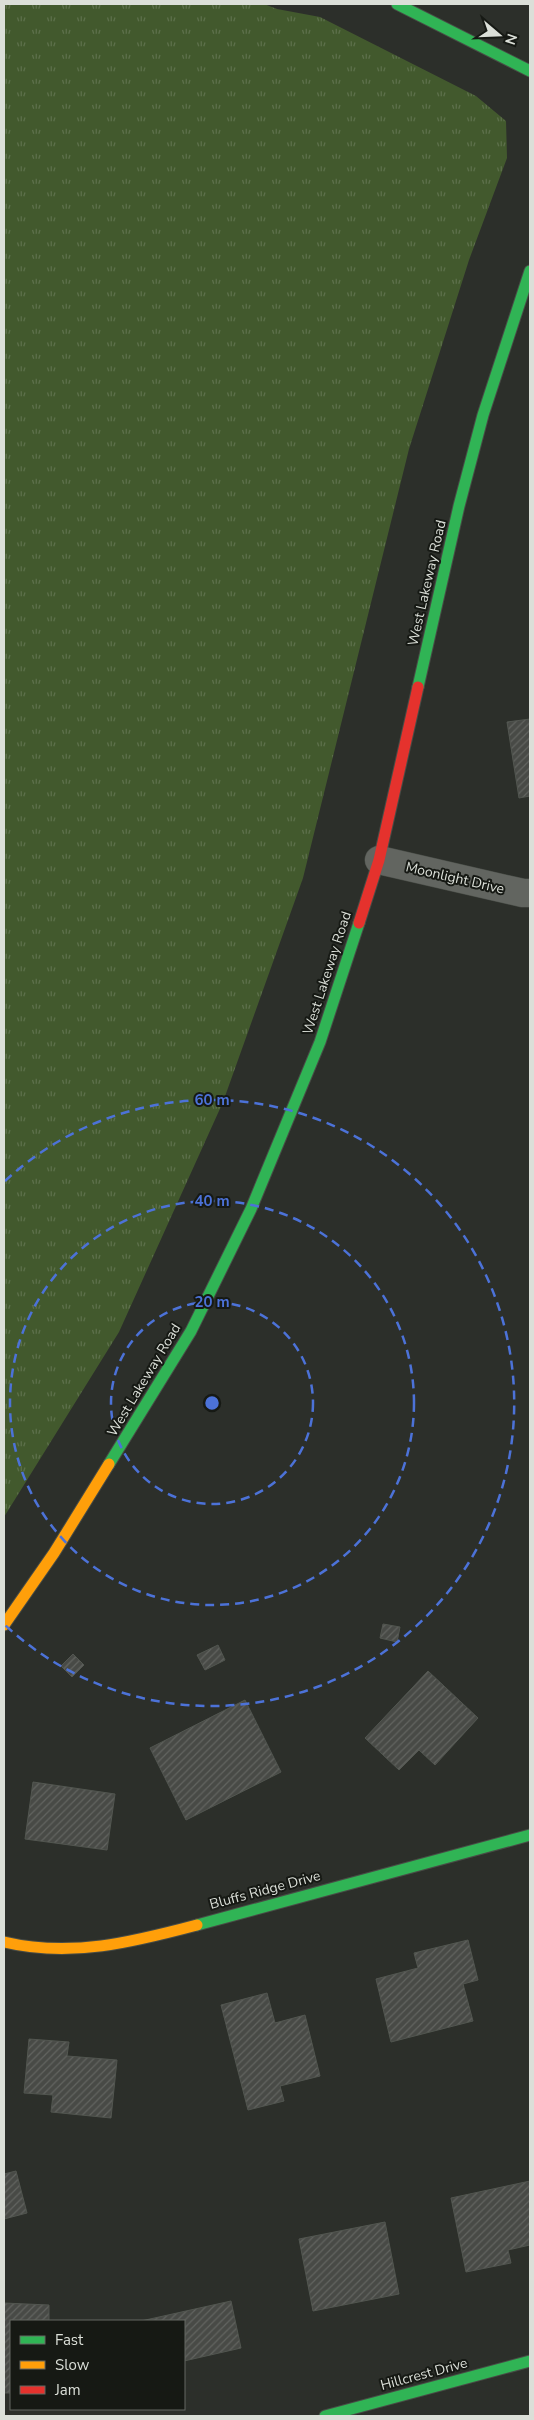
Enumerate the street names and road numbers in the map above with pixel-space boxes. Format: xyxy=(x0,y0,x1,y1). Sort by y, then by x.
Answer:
street label: West Lakeway Road xyxy=(403,518,451,648)
street label: Moonlight Drive xyxy=(404,857,506,899)
street label: West Lakeway Road xyxy=(298,909,356,1037)
street label: West Lakeway Road xyxy=(103,1320,185,1440)
street label: Bluffs Ridge Drive xyxy=(207,1866,323,1914)
street label: Hillcrest Drive xyxy=(378,2353,470,2395)

